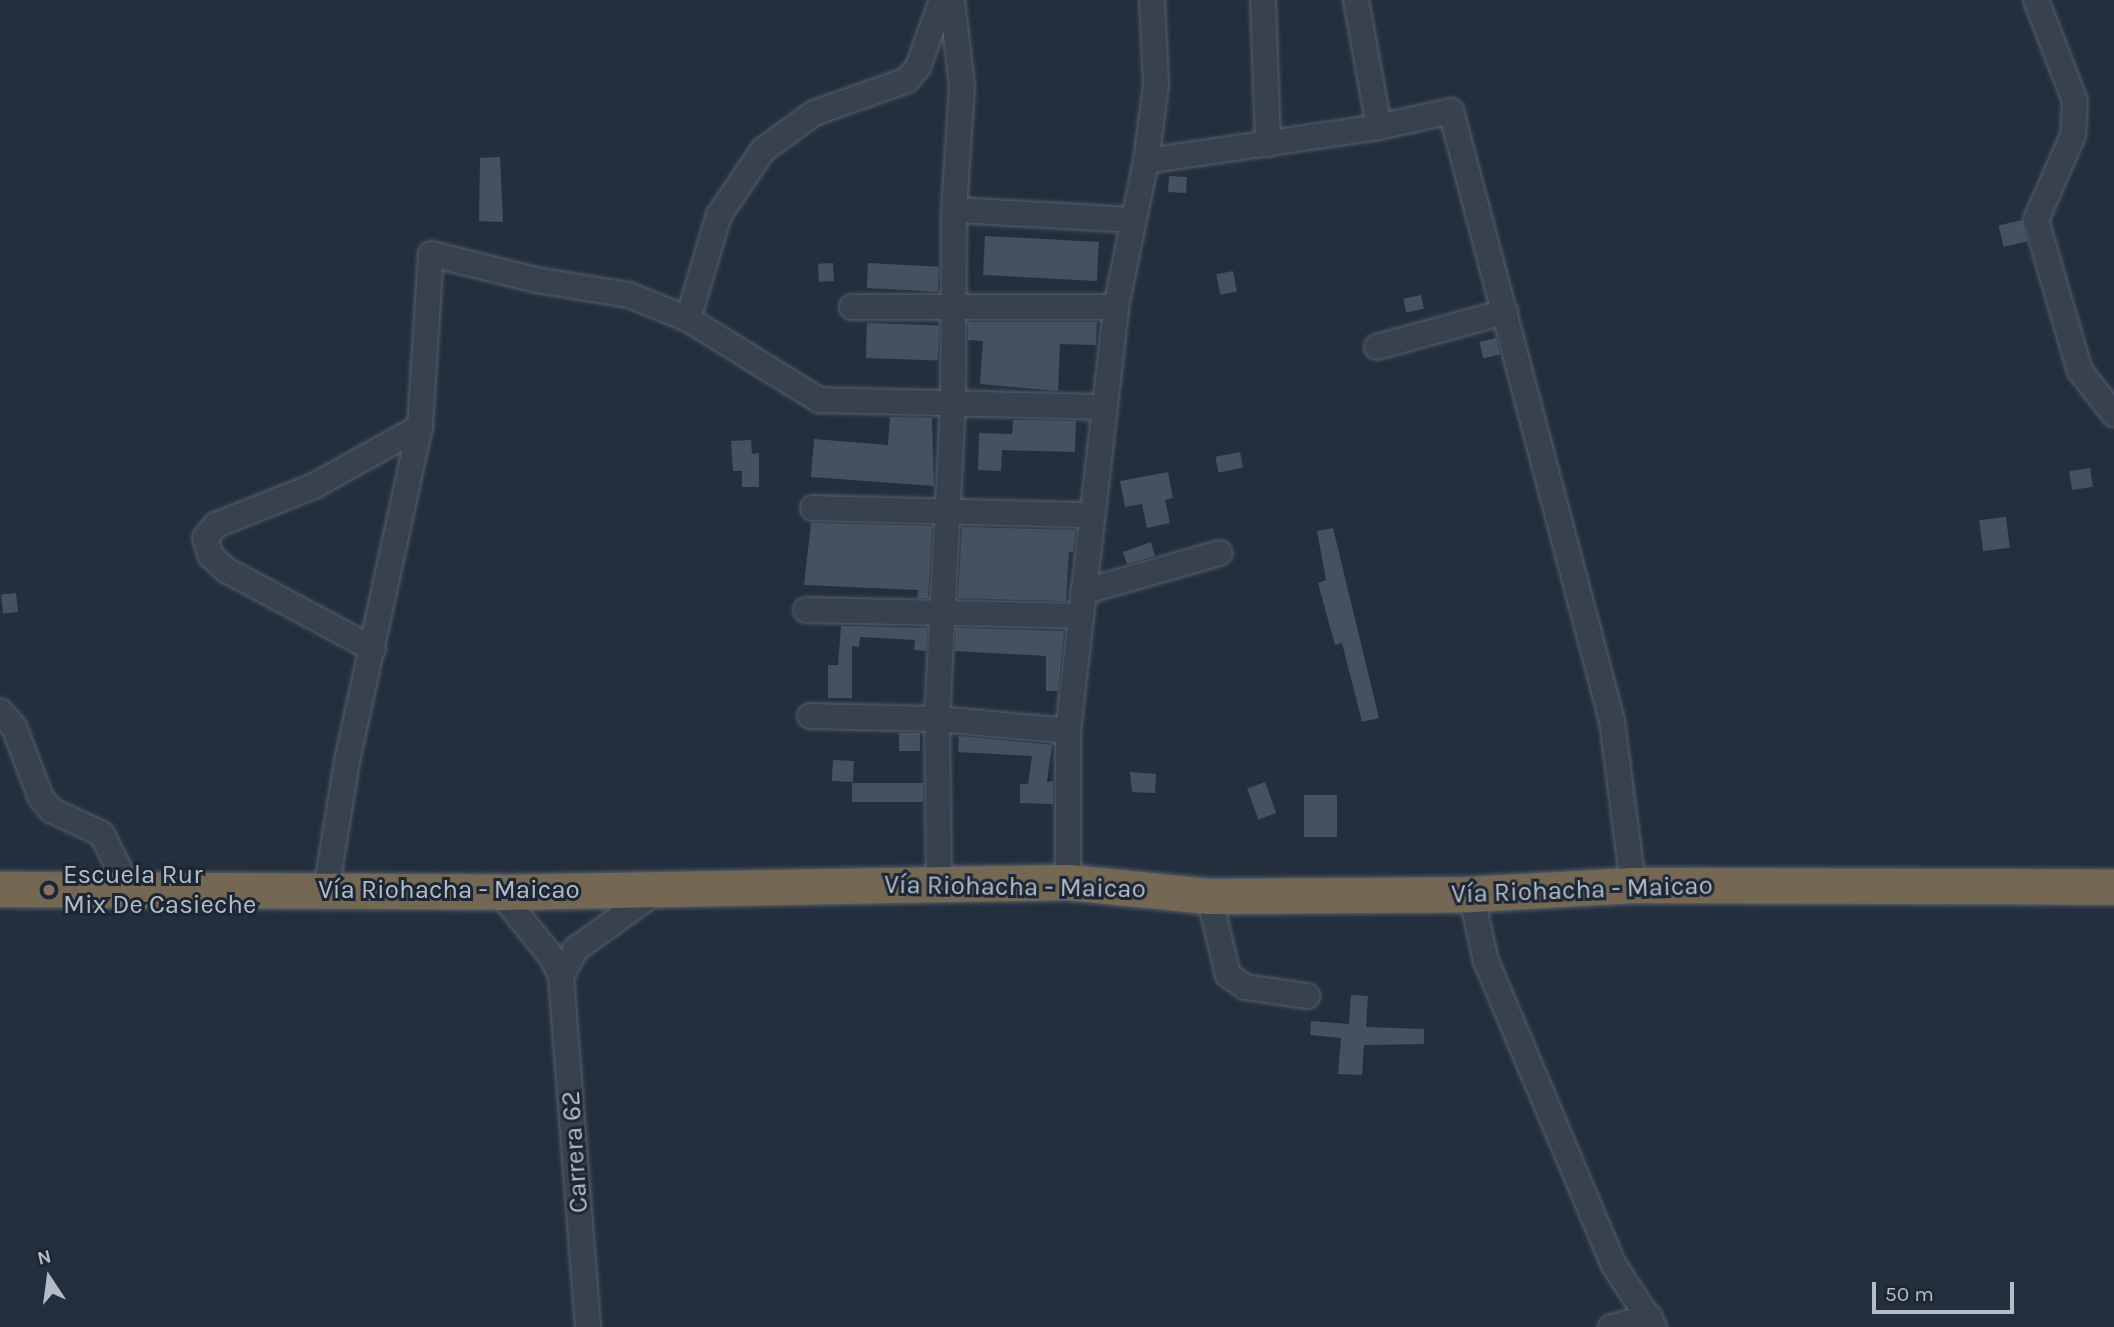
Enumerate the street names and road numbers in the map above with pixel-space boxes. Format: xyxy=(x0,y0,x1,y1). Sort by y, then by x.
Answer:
street label: Vía Riohacha - Maicao xyxy=(884,869,1146,905)
street label: Vía Riohacha - Maicao xyxy=(1451,870,1713,910)
street label: Vía Riohacha - Maicao xyxy=(318,874,580,906)
street label: Carrera 62 xyxy=(555,1090,595,1214)

